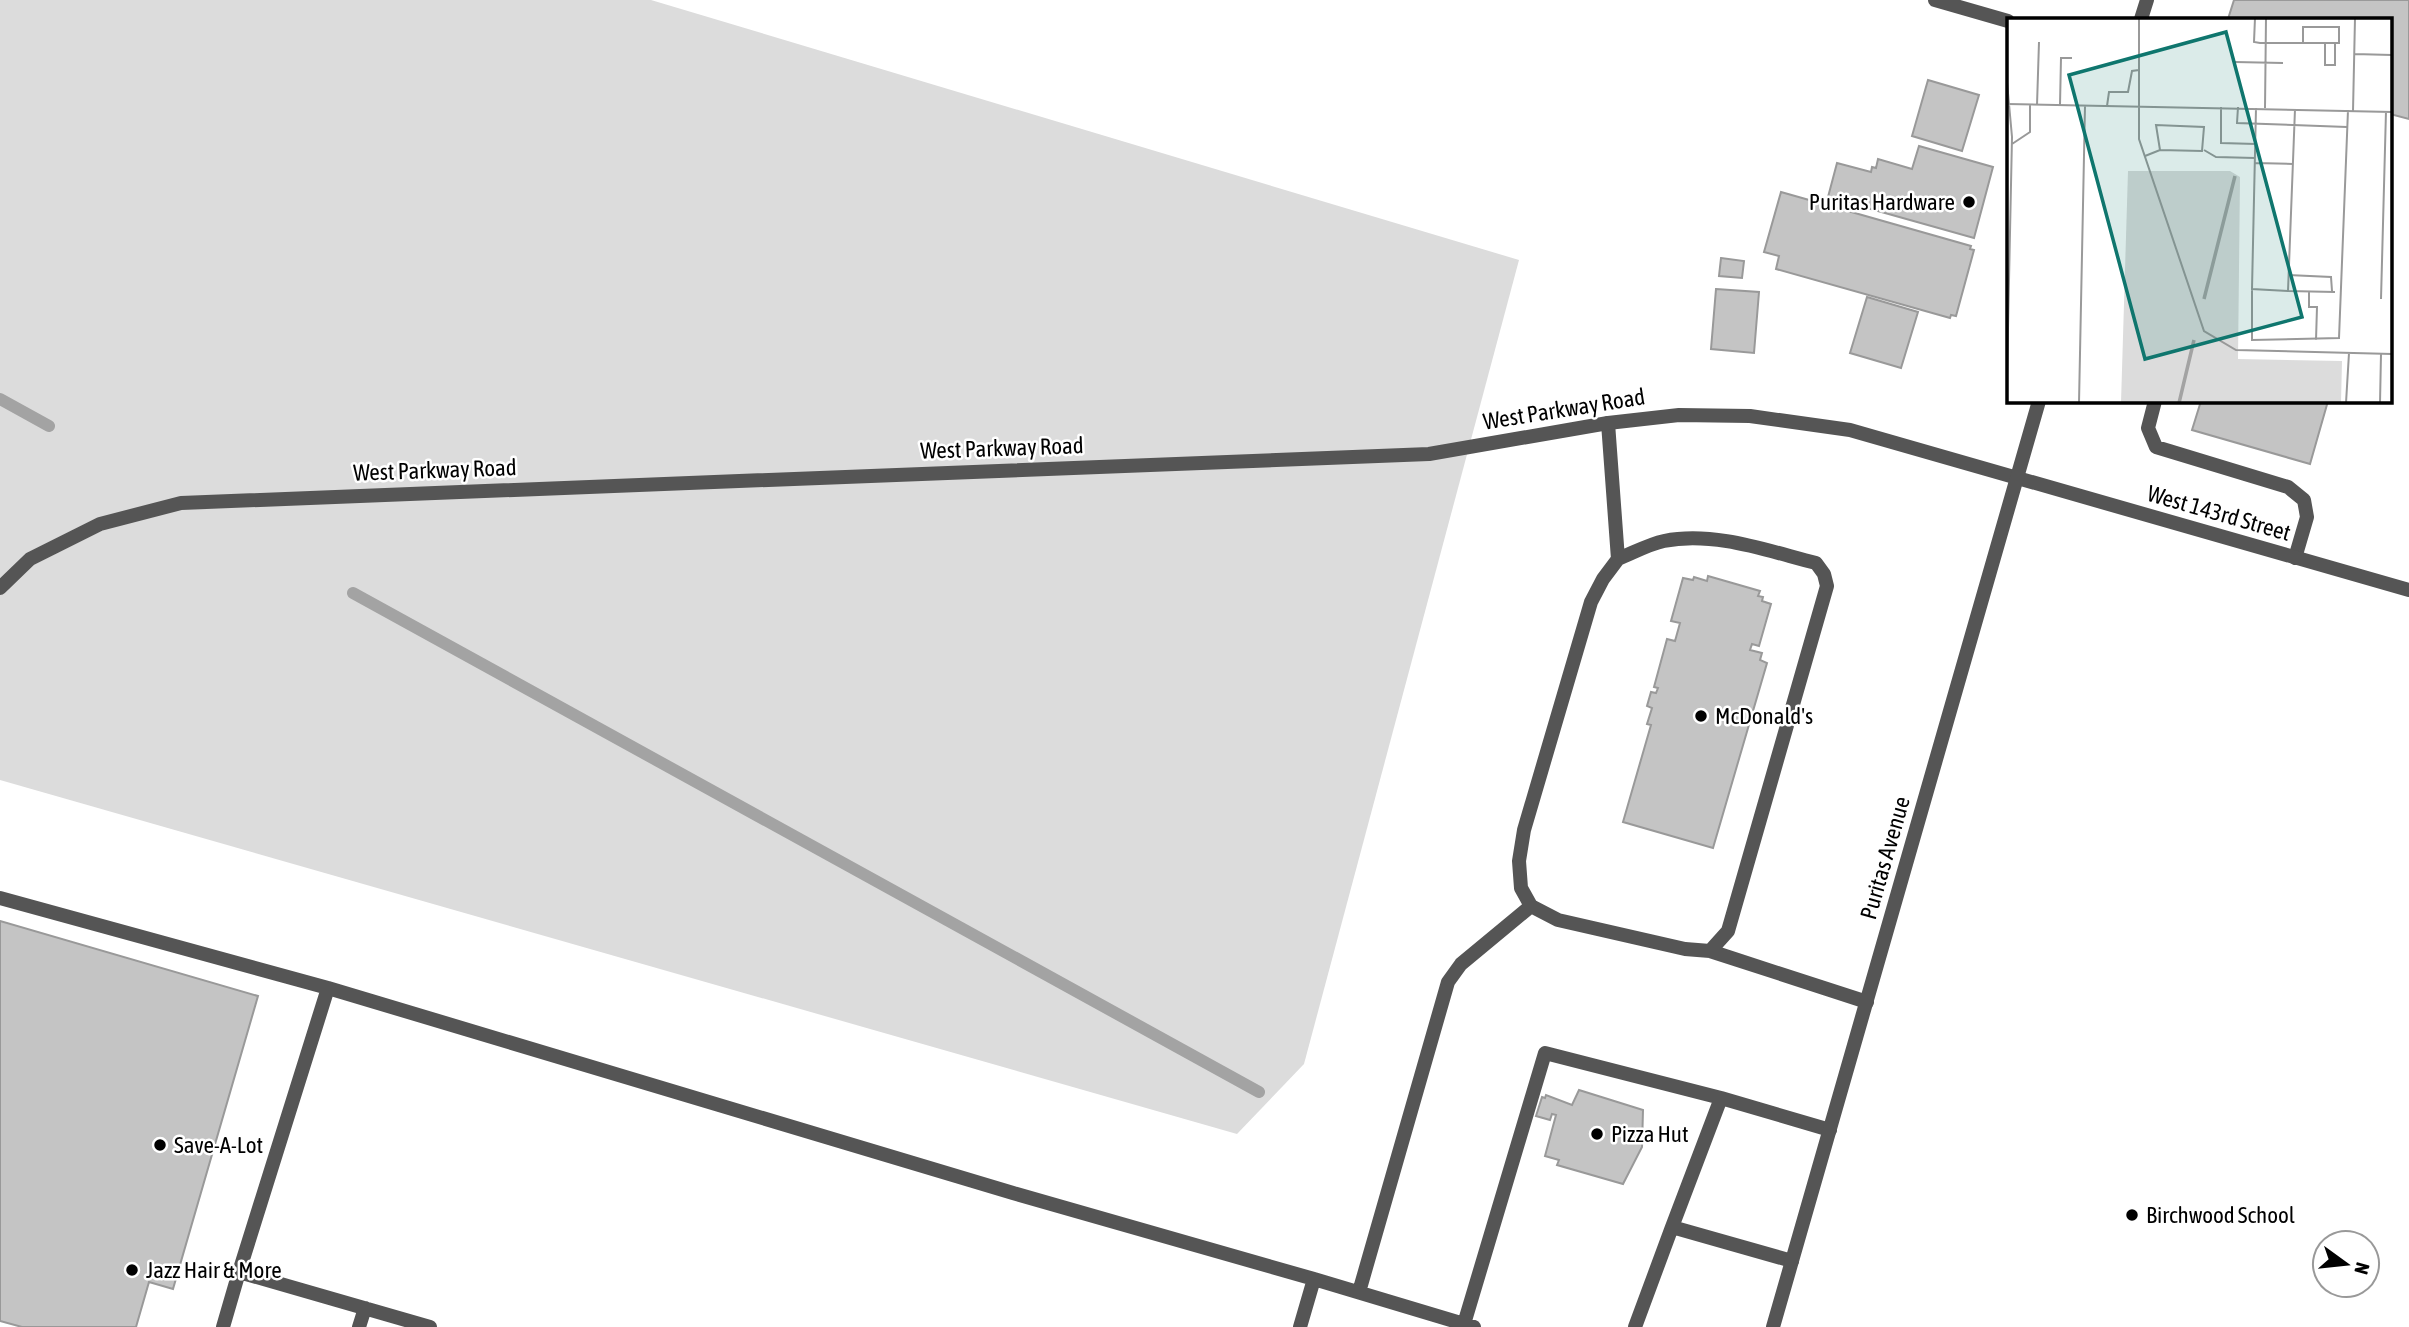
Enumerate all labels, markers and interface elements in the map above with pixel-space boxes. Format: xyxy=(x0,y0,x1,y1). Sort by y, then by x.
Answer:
inset map xyxy=(2007,18,2392,402)
place label: Puritas Hardware xyxy=(1809,189,1955,215)
marker: Puritas Hardware xyxy=(1961,194,1977,210)
street label: West Parkway Road xyxy=(1481,383,1647,435)
street label: West Parkway Road xyxy=(920,432,1084,464)
street label: West Parkway Road xyxy=(353,454,517,486)
street label: West 143rd Street xyxy=(2144,480,2294,546)
place label: McDonald's xyxy=(1715,703,1813,729)
marker: McDonald's xyxy=(1693,708,1709,724)
street label: Puritas Avenue xyxy=(1855,794,1915,922)
place label: Pizza Hut xyxy=(1611,1121,1689,1147)
marker: Pizza Hut xyxy=(1589,1126,1605,1142)
place label: Save-A-Lot xyxy=(174,1132,263,1158)
marker: Save-A-Lot xyxy=(152,1137,168,1153)
place label: Birchwood School xyxy=(2146,1202,2295,1228)
marker: Birchwood School xyxy=(2124,1207,2140,1223)
north arrow xyxy=(2311,1229,2381,1299)
place label: Jazz Hair & More xyxy=(146,1257,282,1283)
text: N xyxy=(2350,1260,2374,1277)
marker: Jazz Hair & More xyxy=(124,1262,140,1278)

